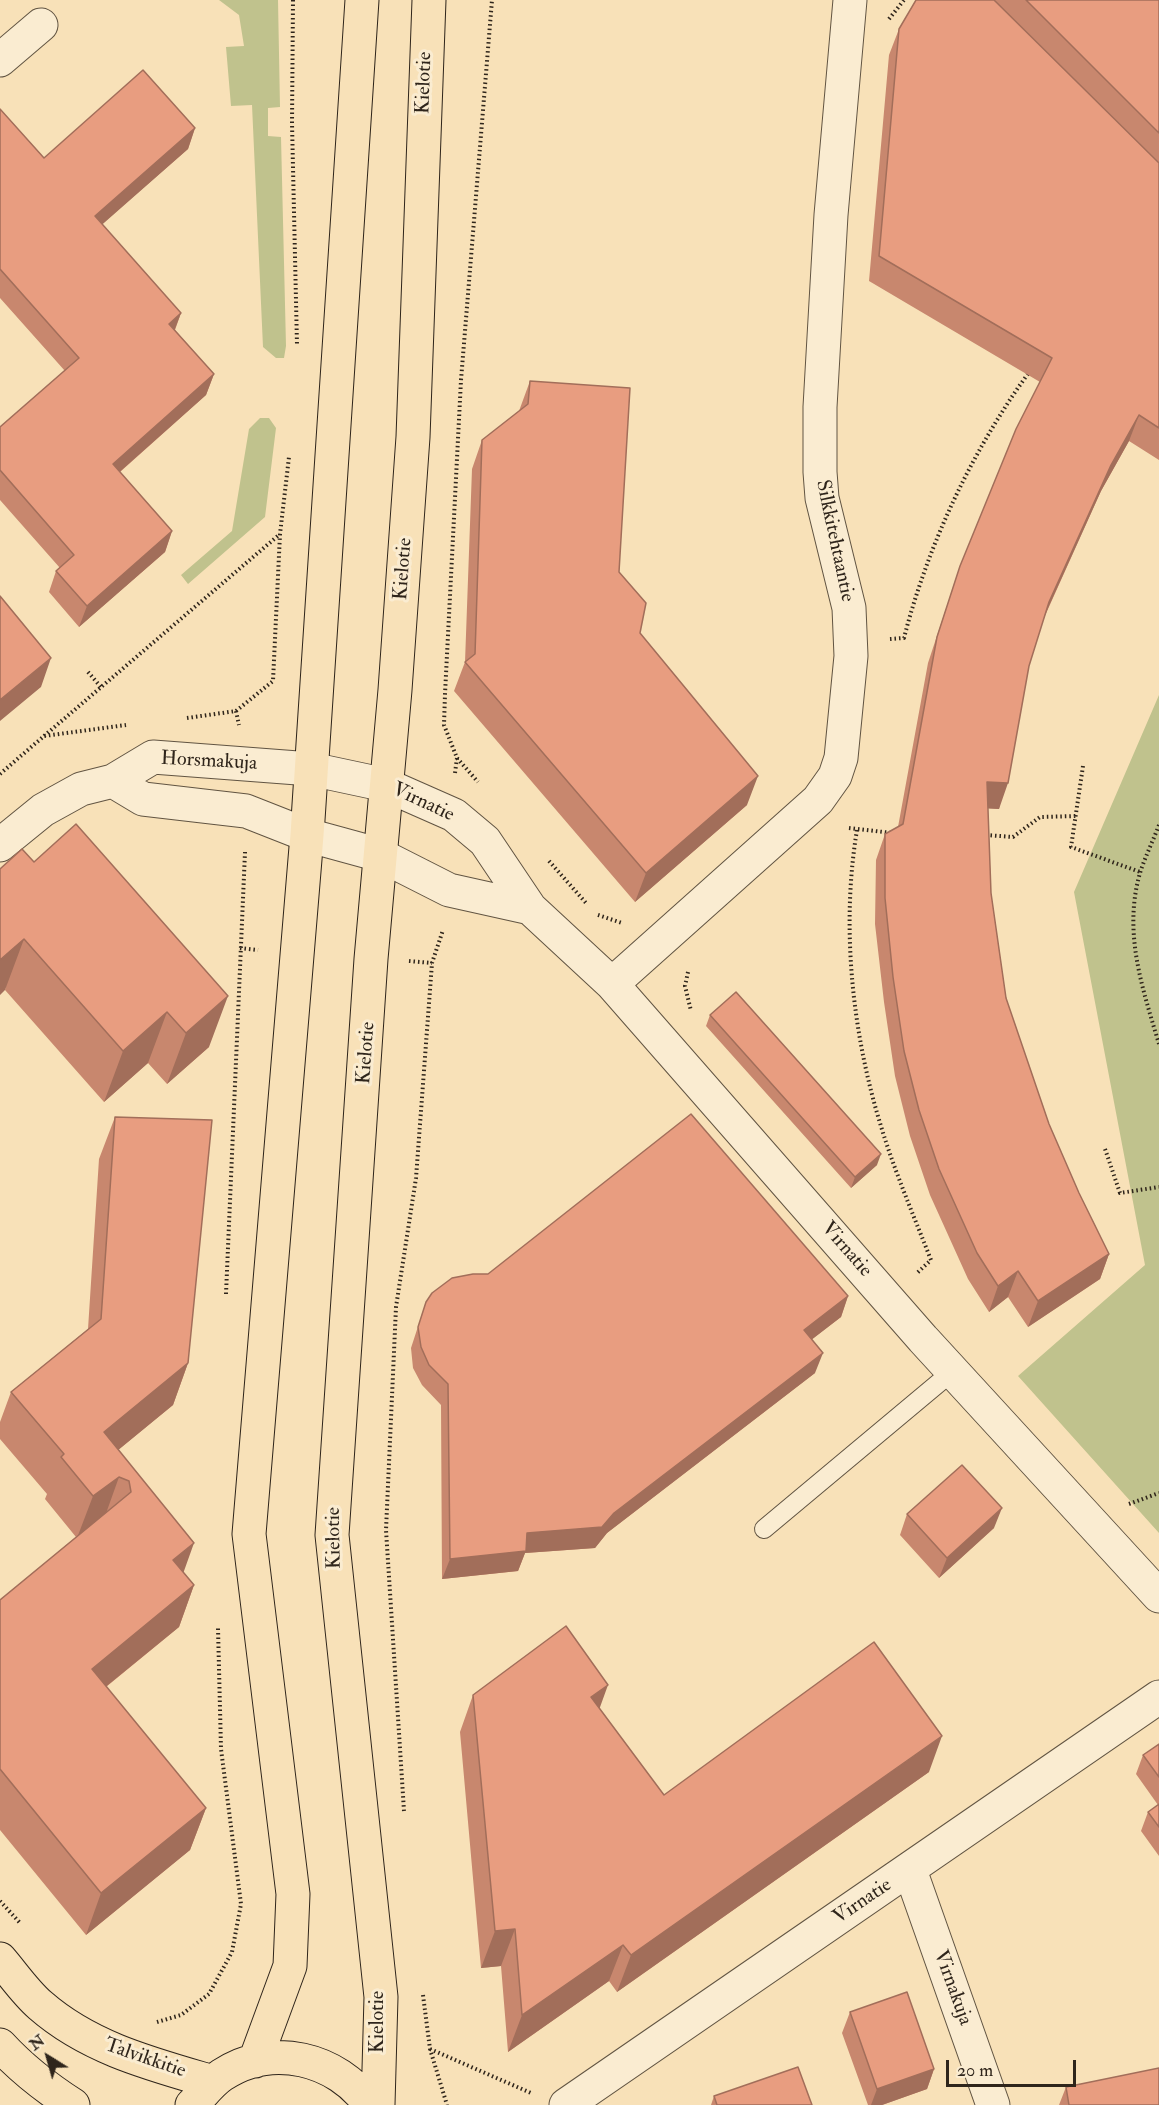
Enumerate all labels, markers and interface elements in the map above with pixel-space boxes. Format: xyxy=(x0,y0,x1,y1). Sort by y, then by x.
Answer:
street label: Kielotie xyxy=(412,51,438,115)
street label: Silkkitehtaantie xyxy=(809,478,859,604)
street label: Kielotie xyxy=(390,537,418,601)
street label: Horsmakuja xyxy=(160,747,258,777)
street label: Virnatie xyxy=(388,778,458,828)
street label: Kielotie xyxy=(353,1021,381,1085)
street label: Virnatie xyxy=(815,1217,877,1283)
street label: Kielotie xyxy=(322,1507,348,1569)
street label: Virnatie xyxy=(829,1874,897,1930)
street label: Virnakuja xyxy=(927,1947,977,2029)
street label: Kielotie xyxy=(367,1991,391,2053)
north arrow xyxy=(18,2027,78,2087)
text: N xyxy=(25,2030,49,2055)
street label: Talvikkitie xyxy=(101,2034,189,2084)
scale bar xyxy=(949,2048,1080,2086)
text: 20 m xyxy=(957,2059,993,2082)

